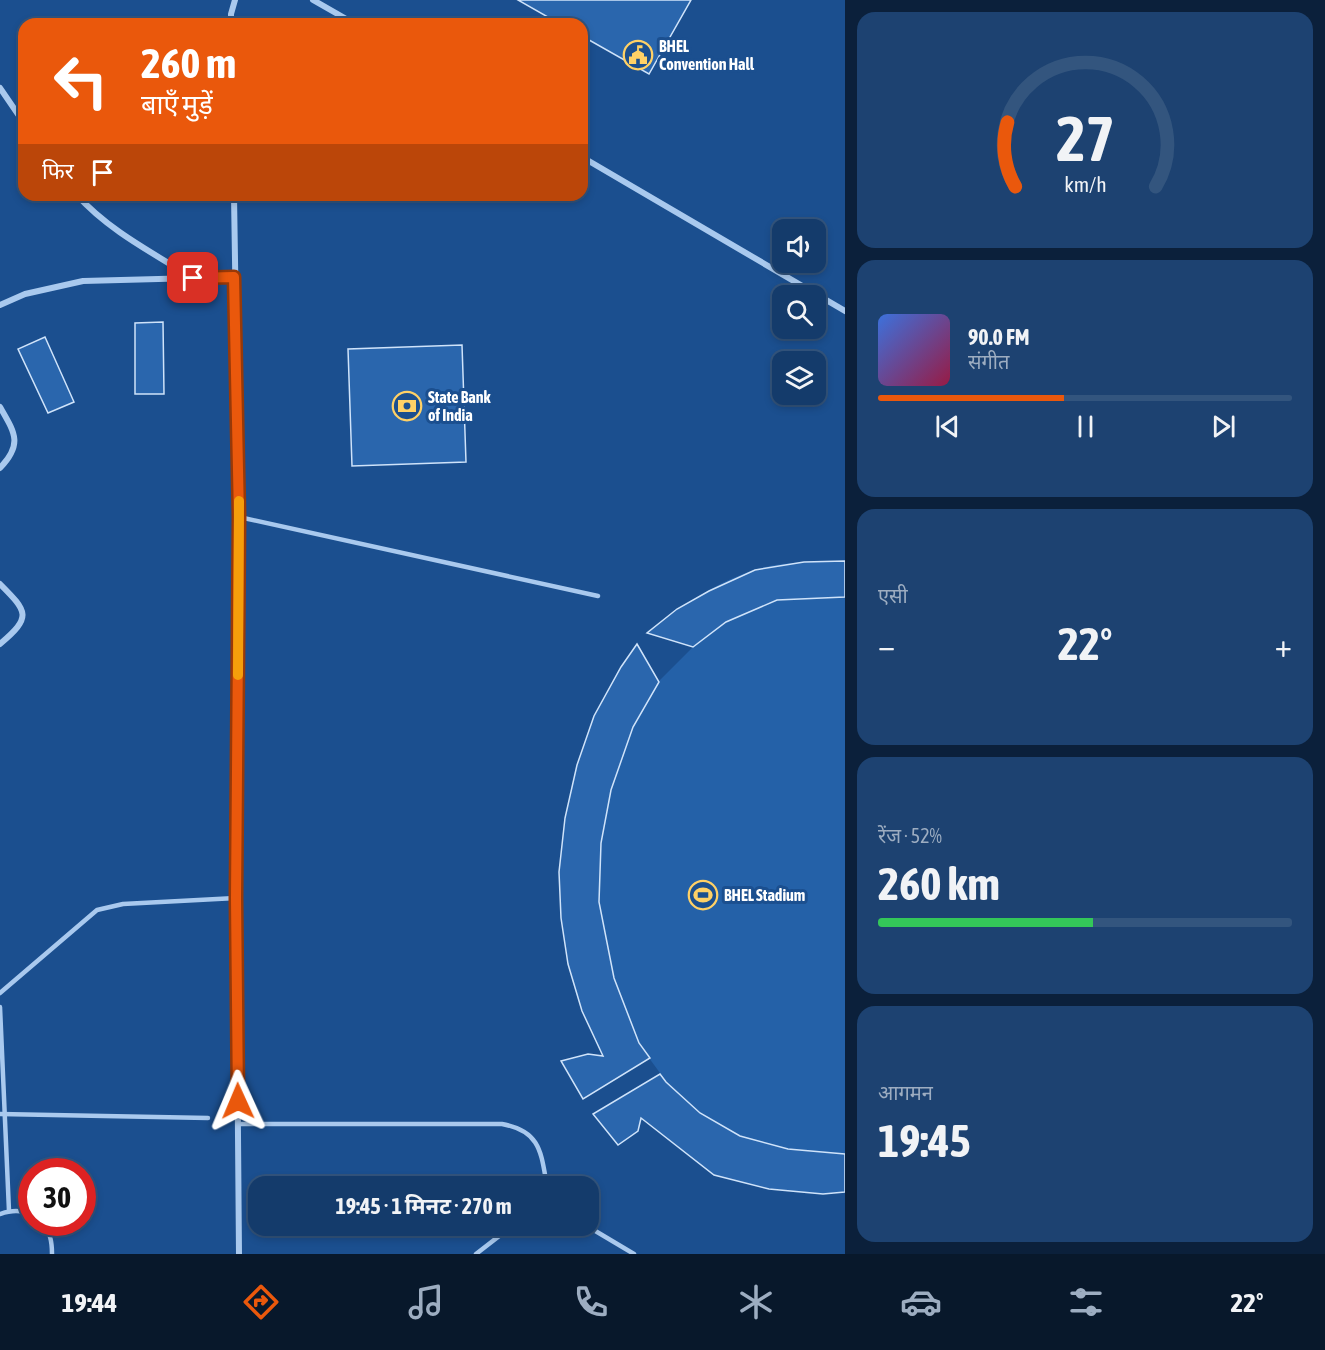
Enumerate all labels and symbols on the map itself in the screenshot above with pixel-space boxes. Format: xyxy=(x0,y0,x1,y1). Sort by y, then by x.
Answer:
place label: BHEL Convention Hall xyxy=(659,37,755,73)
public building icon: BHEL Convention Hall xyxy=(622,39,654,71)
pin xyxy=(167,252,218,303)
place label: State Bank of India xyxy=(428,388,491,424)
bank icon: State Bank of India xyxy=(391,390,423,422)
sports icon: BHEL Stadium xyxy=(687,879,719,911)
place label: BHEL Stadium xyxy=(724,886,805,904)
position arrow xyxy=(206,1069,270,1133)
speed limit sign: 30 xyxy=(18,1158,96,1236)

